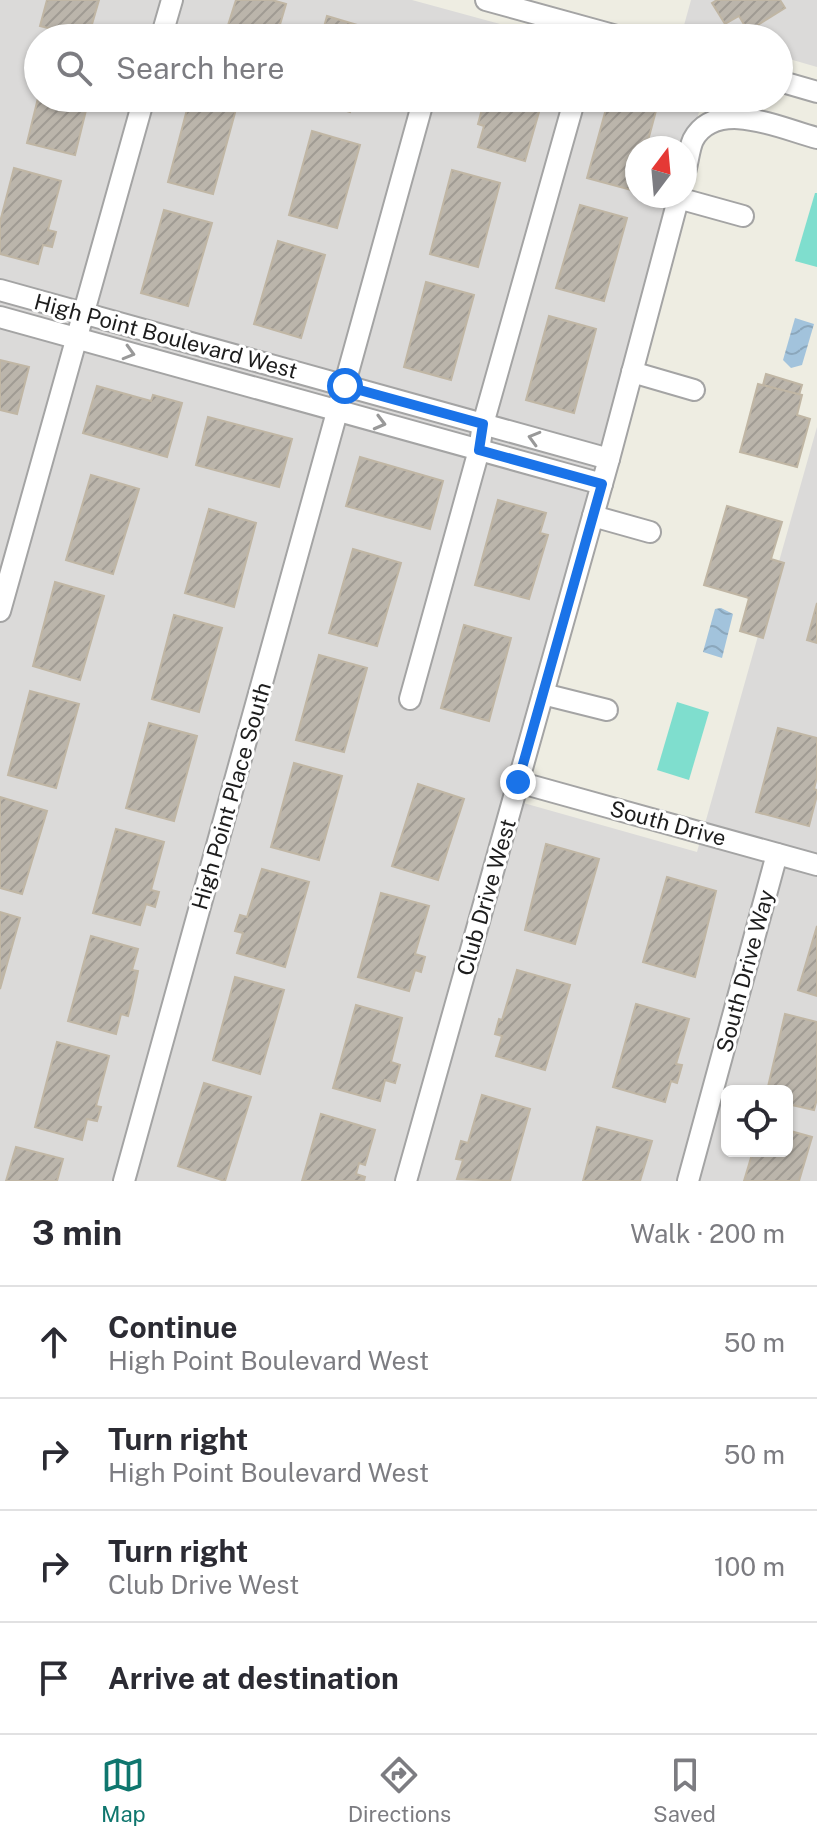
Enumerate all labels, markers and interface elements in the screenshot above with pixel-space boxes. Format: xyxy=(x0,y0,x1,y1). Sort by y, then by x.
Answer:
search box xyxy=(24,24,793,112)
icon: search xyxy=(52,46,96,90)
text: Search here xyxy=(116,50,284,86)
north arrow xyxy=(625,136,697,208)
street label: High Point Boulevard West xyxy=(31,288,301,384)
one-way arrow xyxy=(122,344,136,361)
route start xyxy=(327,368,363,404)
one-way arrow xyxy=(372,414,386,430)
one-way arrow xyxy=(528,431,542,447)
street label: High Point Place South xyxy=(186,679,276,913)
route end xyxy=(500,764,536,800)
street label: South Drive xyxy=(607,795,729,851)
street label: Club Drive West xyxy=(451,816,521,978)
street label: South Drive Way xyxy=(711,887,779,1055)
map controls xyxy=(721,1085,793,1157)
button: locate xyxy=(721,1085,793,1157)
text: 3 min xyxy=(32,1213,122,1253)
text: Walk · 200 m xyxy=(630,1218,785,1249)
text: Continue xyxy=(108,1309,238,1345)
icon: ahead xyxy=(32,1320,76,1364)
text: 50 m xyxy=(724,1327,785,1358)
text: High Point Boulevard West xyxy=(108,1345,429,1376)
text: Turn right xyxy=(108,1421,248,1457)
icon: right xyxy=(32,1432,76,1476)
text: 50 m xyxy=(724,1439,785,1470)
text: High Point Boulevard West xyxy=(108,1457,429,1488)
text: Turn right xyxy=(108,1533,248,1569)
icon: right xyxy=(32,1544,76,1588)
text: 100 m xyxy=(714,1551,785,1582)
text: Club Drive West xyxy=(108,1569,299,1600)
icon: arrive xyxy=(32,1656,76,1700)
text: Arrive at destination xyxy=(108,1660,399,1696)
tab: Map xyxy=(101,1753,146,1827)
tab: Directions xyxy=(348,1753,451,1827)
tab: Saved xyxy=(653,1753,716,1827)

